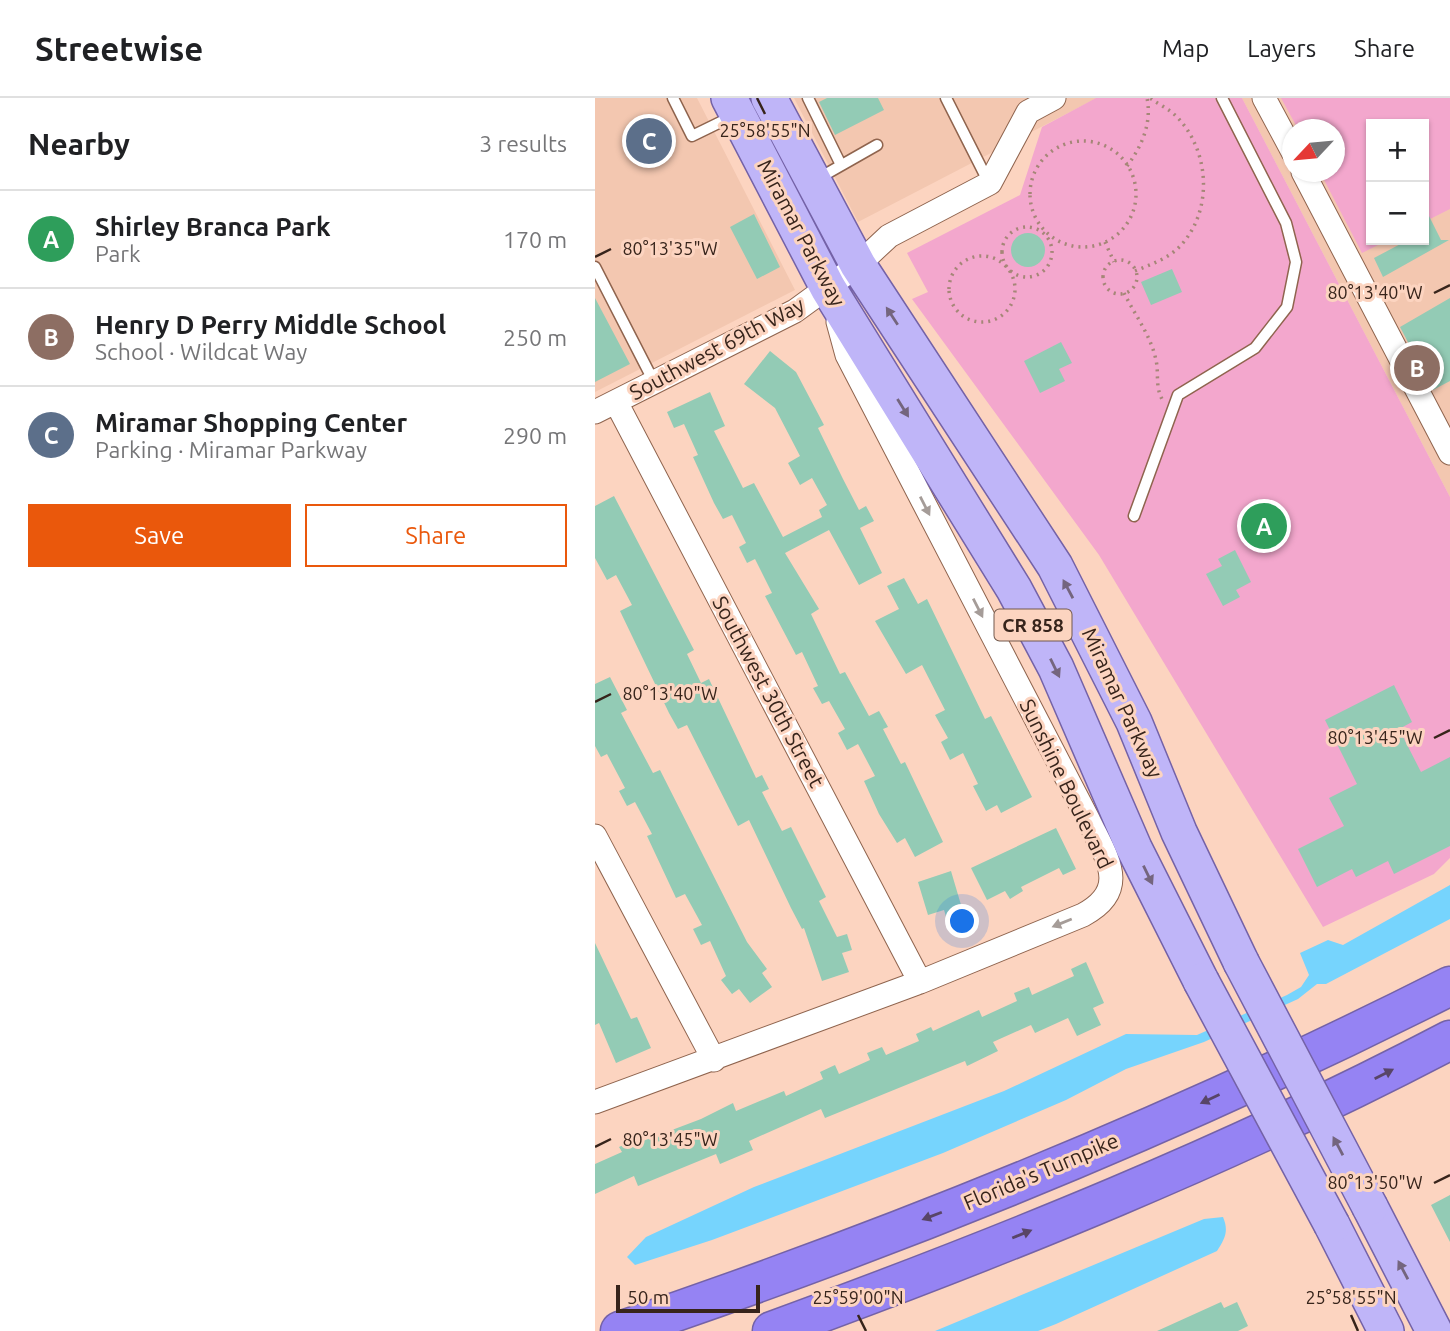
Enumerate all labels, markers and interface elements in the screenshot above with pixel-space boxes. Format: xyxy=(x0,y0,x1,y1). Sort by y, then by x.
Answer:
text: Streetwise xyxy=(35,30,203,67)
text: Map xyxy=(1162,35,1209,62)
text: Layers xyxy=(1247,35,1316,62)
text: Share xyxy=(1354,35,1415,62)
pin: C xyxy=(626,115,672,167)
north arrow xyxy=(1282,119,1345,182)
map controls xyxy=(1366,119,1429,245)
button: + xyxy=(1366,119,1429,182)
text: 25°58'55"N xyxy=(719,120,811,140)
text: Nearby xyxy=(28,127,130,161)
text: 3 results xyxy=(479,131,567,156)
street label: Miramar Parkway xyxy=(753,155,851,310)
button: − xyxy=(1366,182,1429,245)
text: Shirley Branca Park xyxy=(95,212,331,241)
text: A xyxy=(43,227,59,252)
text: 170 m xyxy=(503,227,567,252)
text: 80°13'35"W xyxy=(622,238,718,258)
text: Park xyxy=(95,241,141,266)
text: 80°13'40"W xyxy=(1327,282,1423,302)
street label: Southwest 69th Way xyxy=(625,292,808,404)
one-way arrow xyxy=(886,307,899,326)
text: Henry D Perry Middle School xyxy=(95,310,446,339)
text: B xyxy=(43,325,59,350)
text: 250 m xyxy=(503,325,567,350)
text: School · Wildcat Way xyxy=(95,339,307,364)
pin: B xyxy=(1394,342,1440,394)
one-way arrow xyxy=(896,399,909,418)
text: Miramar Shopping Center xyxy=(95,408,407,437)
text: C xyxy=(44,423,58,448)
text: 290 m xyxy=(503,423,567,448)
text: Parking · Miramar Parkway xyxy=(95,437,367,462)
one-way arrow xyxy=(920,496,931,516)
pin: A xyxy=(1241,500,1287,552)
button: Save xyxy=(28,504,291,567)
button: Share xyxy=(305,504,567,567)
one-way arrow xyxy=(1062,579,1074,599)
street label: Southwest 30th Street xyxy=(708,592,829,791)
one-way arrow xyxy=(971,598,983,618)
road number: CR 858 xyxy=(995,610,1071,640)
street label: Miramar Parkway xyxy=(1078,624,1168,781)
one-way arrow xyxy=(1049,658,1061,678)
text: 80°13'40"W xyxy=(622,683,718,703)
street label: Sunshine Boulevard xyxy=(1015,695,1118,872)
text: 80°13'45"W xyxy=(1327,727,1423,747)
one-way arrow xyxy=(1142,865,1153,885)
your location xyxy=(945,904,979,938)
one-way arrow xyxy=(1052,918,1073,929)
one-way arrow xyxy=(1374,1068,1394,1079)
one-way arrow xyxy=(1200,1093,1220,1105)
street label: Florida's Turnpike xyxy=(960,1128,1122,1215)
text: 80°13'45"W xyxy=(622,1129,718,1149)
one-way arrow xyxy=(1332,1136,1344,1156)
text: 80°13'50"W xyxy=(1327,1172,1423,1192)
one-way arrow xyxy=(922,1211,943,1222)
one-way arrow xyxy=(1011,1229,1032,1240)
one-way arrow xyxy=(1398,1260,1409,1280)
scale bar xyxy=(616,1282,759,1314)
text: 50 m xyxy=(627,1286,669,1308)
text: 25°59'00"N xyxy=(812,1287,904,1307)
text: 25°58'55"N xyxy=(1305,1287,1397,1307)

